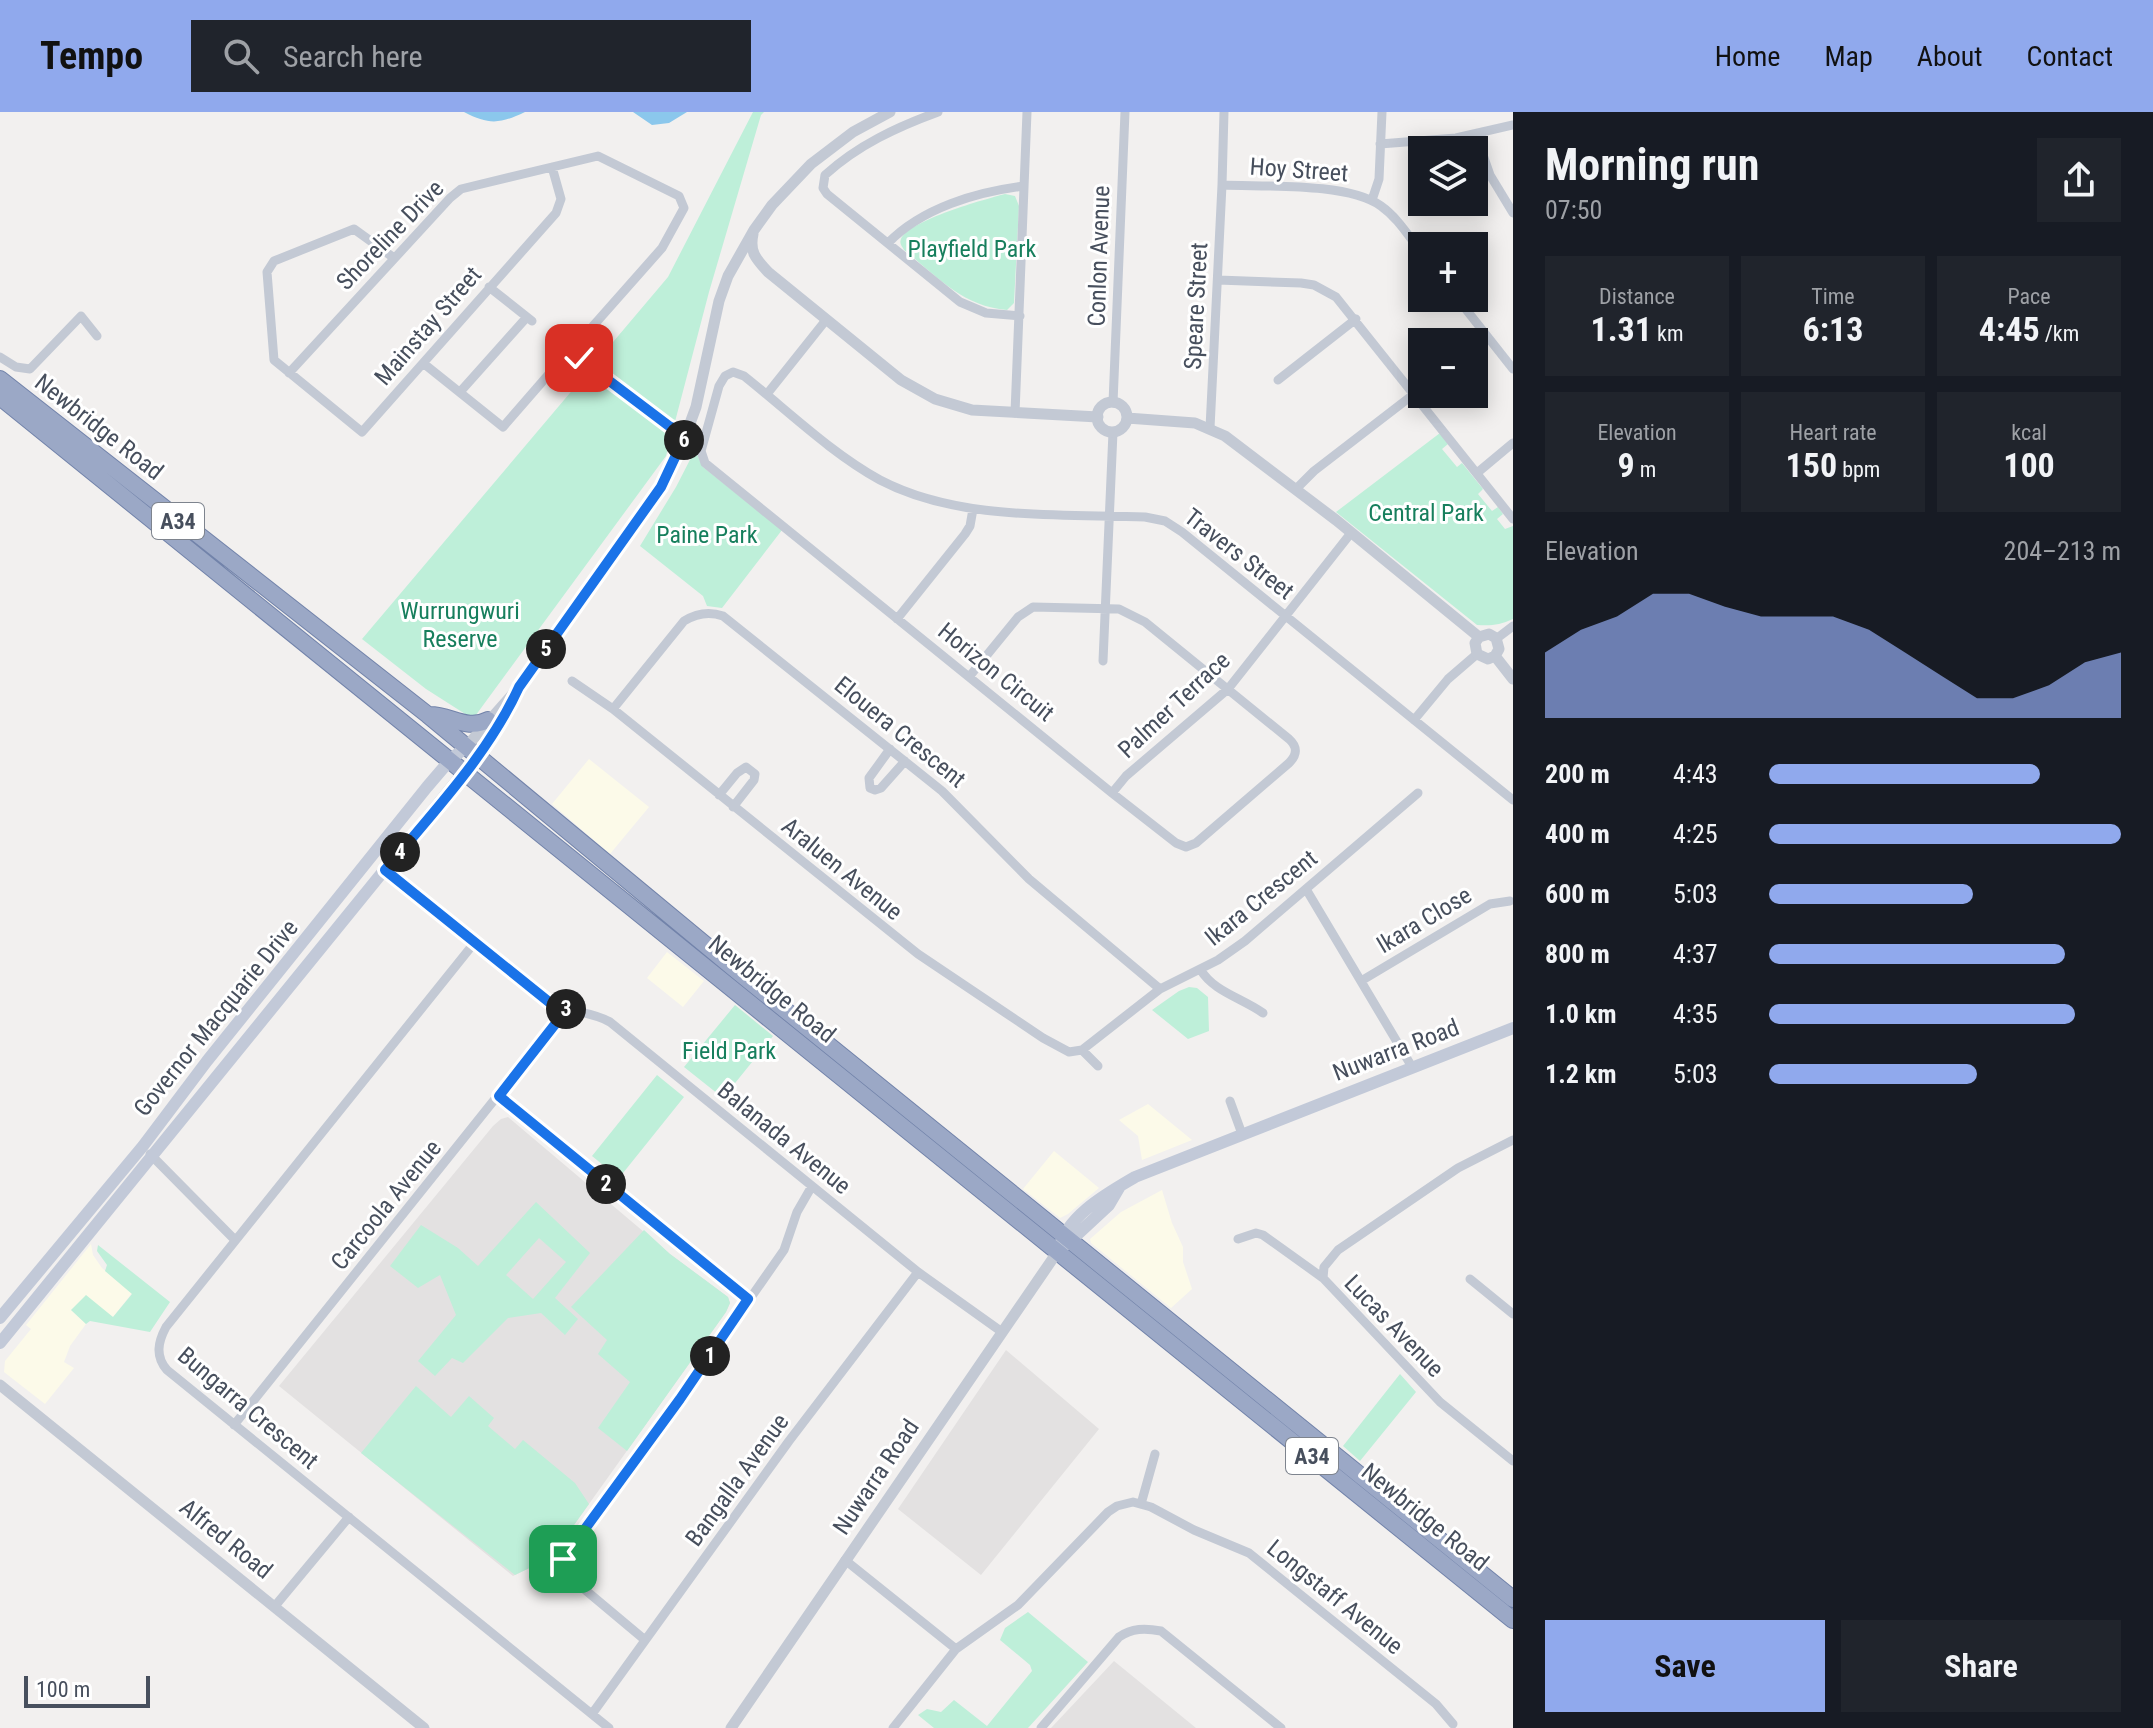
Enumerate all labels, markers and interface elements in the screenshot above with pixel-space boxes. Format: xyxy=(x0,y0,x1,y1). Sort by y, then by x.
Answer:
search box xyxy=(191,20,751,92)
text: Tempo xyxy=(40,34,143,78)
icon: search xyxy=(219,34,263,78)
text: Search here xyxy=(283,39,423,74)
text: Home xyxy=(1715,40,1780,73)
text: Map xyxy=(1824,40,1873,73)
text: About xyxy=(1917,40,1983,73)
text: Contact xyxy=(2027,40,2113,73)
map controls xyxy=(1408,136,1488,408)
button: layers xyxy=(1408,136,1488,216)
button: share xyxy=(2037,138,2121,222)
text: Morning run xyxy=(1545,139,1759,191)
street label: Hoy Street xyxy=(1249,153,1349,187)
street label: Shoreline Drive xyxy=(331,174,449,296)
street label: Conlon Avenue xyxy=(1083,185,1115,327)
text: 07:50 xyxy=(1545,195,1602,225)
button: + xyxy=(1408,232,1488,312)
park label: Playfield Park xyxy=(908,235,1037,263)
street label: Speare Street xyxy=(1179,242,1213,370)
street label: Mainstay Street xyxy=(369,261,487,391)
text: Distance xyxy=(1599,284,1675,309)
text: Time xyxy=(1811,284,1855,309)
text: Pace xyxy=(2007,284,2051,309)
text: 1.31 xyxy=(1591,309,1652,349)
text: 6:13 xyxy=(1803,309,1863,349)
text: 4:45 xyxy=(1979,309,2040,349)
text: km xyxy=(1652,321,1683,346)
text: /km xyxy=(2040,321,2079,346)
pin xyxy=(545,324,613,392)
button: − xyxy=(1408,328,1488,408)
icon: check xyxy=(557,336,601,380)
street label: Newbridge Road xyxy=(29,368,169,486)
pin: 6 xyxy=(664,420,704,460)
text: Elevation xyxy=(1597,420,1677,445)
text: Heart rate xyxy=(1790,420,1876,445)
text: kcal xyxy=(2011,420,2047,445)
text: 6 xyxy=(678,427,690,452)
text: 9 xyxy=(1618,445,1635,485)
text: 150 xyxy=(1786,445,1837,485)
text: 100 xyxy=(2003,445,2055,485)
text: m xyxy=(1635,457,1656,482)
text: bpm xyxy=(1837,457,1880,482)
park label: Central Park xyxy=(1368,499,1484,527)
road number: A34 xyxy=(152,503,204,539)
street label: Travers Street xyxy=(1179,503,1299,605)
park label: Paine Park xyxy=(656,521,758,549)
text: Elevation xyxy=(1545,536,1639,566)
text: 204–213 m xyxy=(2004,536,2121,566)
park label: Wurrungwuri Reserve xyxy=(400,597,520,653)
street label: Horizon Circuit xyxy=(932,617,1060,727)
pin: 5 xyxy=(526,629,566,669)
text: 5 xyxy=(540,636,552,661)
street label: Palmer Terrace xyxy=(1112,646,1236,764)
street label: Elouera Crescent xyxy=(829,671,971,793)
text: 200 m xyxy=(1545,759,1610,789)
text: 4:43 xyxy=(1673,759,1718,789)
street label: Araluen Avenue xyxy=(776,812,908,926)
text: 400 m xyxy=(1545,819,1610,849)
text: 4:25 xyxy=(1673,819,1718,849)
pin: 4 xyxy=(380,832,420,872)
text: 4 xyxy=(394,839,406,864)
street label: Ikara Crescent xyxy=(1199,844,1323,952)
text: 600 m xyxy=(1545,879,1610,909)
text: 5:03 xyxy=(1673,879,1718,909)
street label: Ikara Close xyxy=(1372,881,1476,959)
street label: Governor Macquarie Drive xyxy=(128,914,304,1122)
street label: Newbridge Road xyxy=(703,929,841,1049)
text: 800 m xyxy=(1545,939,1610,969)
text: 4:37 xyxy=(1673,939,1718,969)
pin: 3 xyxy=(546,989,586,1029)
text: 3 xyxy=(560,996,572,1021)
text: 1.0 km xyxy=(1545,999,1617,1029)
text: 4:35 xyxy=(1673,999,1718,1029)
street label: Nuwarra Road xyxy=(1329,1013,1463,1087)
park label: Field Park xyxy=(682,1037,776,1065)
text: 1.2 km xyxy=(1545,1059,1617,1089)
text: 5:03 xyxy=(1673,1059,1718,1089)
street label: Balanada Avenue xyxy=(712,1076,856,1200)
street label: Carcoola Avenue xyxy=(325,1134,447,1276)
pin: 2 xyxy=(586,1164,626,1204)
text: 2 xyxy=(600,1171,612,1196)
street label: Lucas Avenue xyxy=(1339,1269,1449,1383)
pin: 1 xyxy=(690,1336,730,1376)
street label: Bungarra Crescent xyxy=(172,1341,324,1475)
text: 1 xyxy=(704,1343,716,1368)
street label: Bangalla Avenue xyxy=(680,1408,794,1552)
street label: Nuwarra Road xyxy=(827,1414,925,1540)
road number: A34 xyxy=(1286,1438,1338,1474)
street label: Newbridge Road xyxy=(1356,1457,1494,1577)
street label: Alfred Road xyxy=(174,1493,278,1585)
pin xyxy=(529,1525,597,1593)
street label: Longstaff Avenue xyxy=(1262,1534,1408,1660)
icon: arrive xyxy=(541,1537,585,1581)
button: Save xyxy=(1545,1620,1825,1712)
button: Share xyxy=(1841,1620,2121,1712)
scale bar xyxy=(24,1672,150,1708)
text: 100 m xyxy=(36,1677,90,1702)

